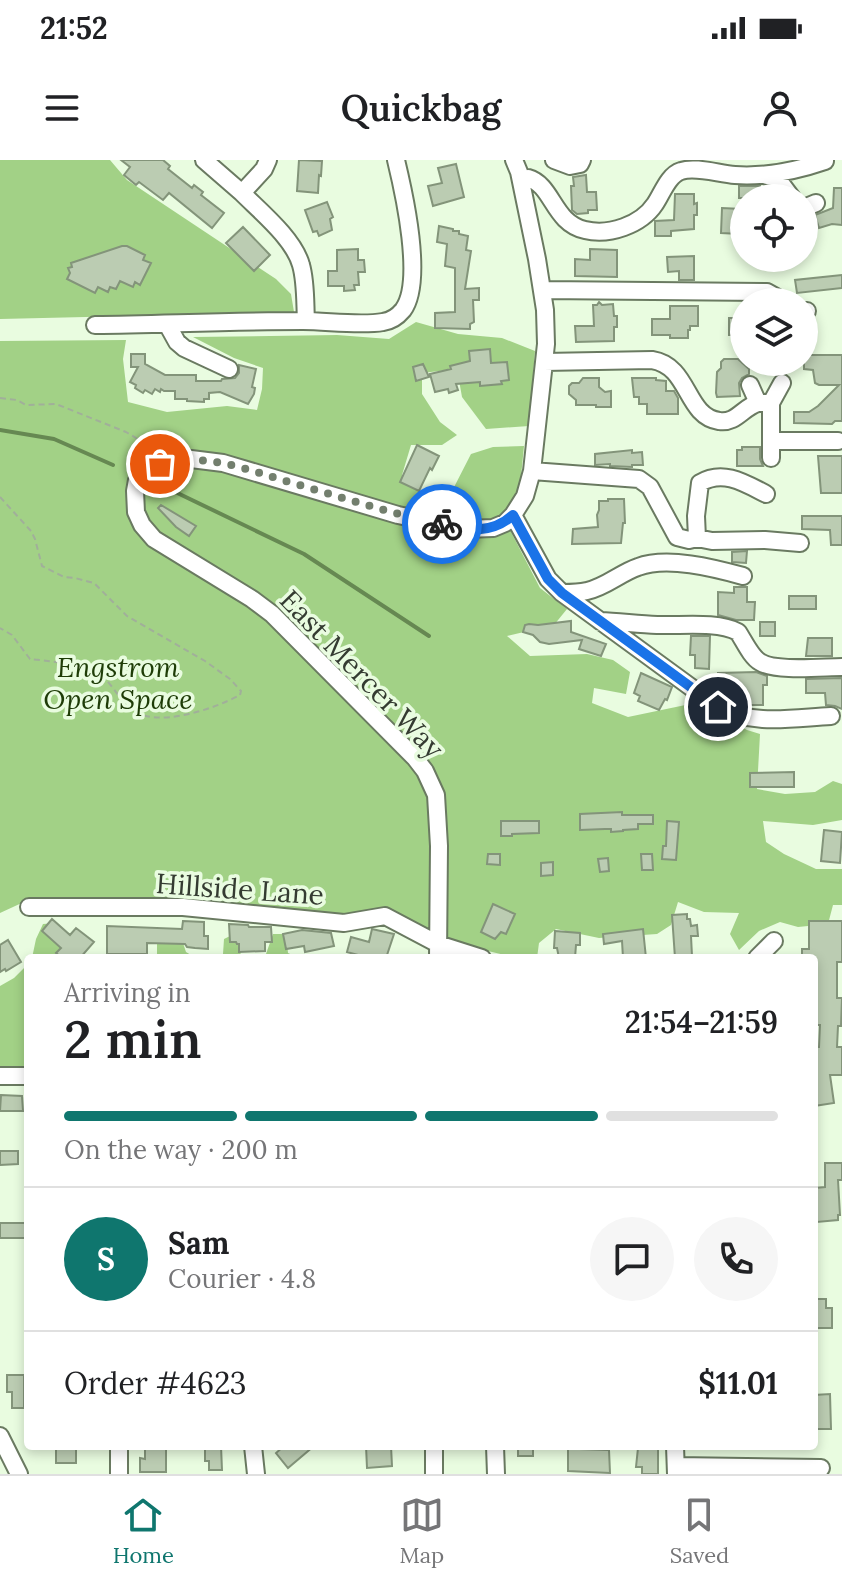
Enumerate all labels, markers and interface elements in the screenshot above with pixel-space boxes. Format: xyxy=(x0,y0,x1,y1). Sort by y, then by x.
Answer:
text: 21:52 xyxy=(40,9,108,47)
text: Quickbag xyxy=(341,85,501,131)
icon: menu xyxy=(40,86,84,130)
icon: person xyxy=(758,86,802,130)
map controls xyxy=(730,184,818,376)
button: locate xyxy=(730,184,818,272)
button: layers xyxy=(730,288,818,376)
pin xyxy=(126,430,194,498)
icon: bag xyxy=(138,442,182,486)
courier xyxy=(402,484,482,564)
icon: bike xyxy=(420,502,464,546)
street label: East Mercer Way xyxy=(272,582,452,766)
park label: Engstrom Open Space xyxy=(43,649,193,717)
pin xyxy=(684,673,752,741)
icon: home xyxy=(696,685,740,729)
street label: Hillside Lane xyxy=(155,865,325,913)
text: Arriving in xyxy=(64,976,191,1009)
text: 21:54–21:59 xyxy=(625,1003,778,1041)
text: 2 min xyxy=(64,1006,202,1072)
text: On the way · 200 m xyxy=(64,1133,298,1166)
button: chat xyxy=(590,1217,674,1301)
button: phone xyxy=(694,1217,778,1301)
text: Sam xyxy=(168,1224,229,1262)
text: S xyxy=(97,1240,115,1278)
text: Courier · 4.8 xyxy=(168,1262,316,1295)
text: Order #4623 xyxy=(64,1364,247,1402)
text: $11.01 xyxy=(698,1364,778,1402)
tab: Home xyxy=(113,1493,174,1569)
tab: Map xyxy=(399,1493,444,1569)
tab: Saved xyxy=(670,1493,729,1569)

